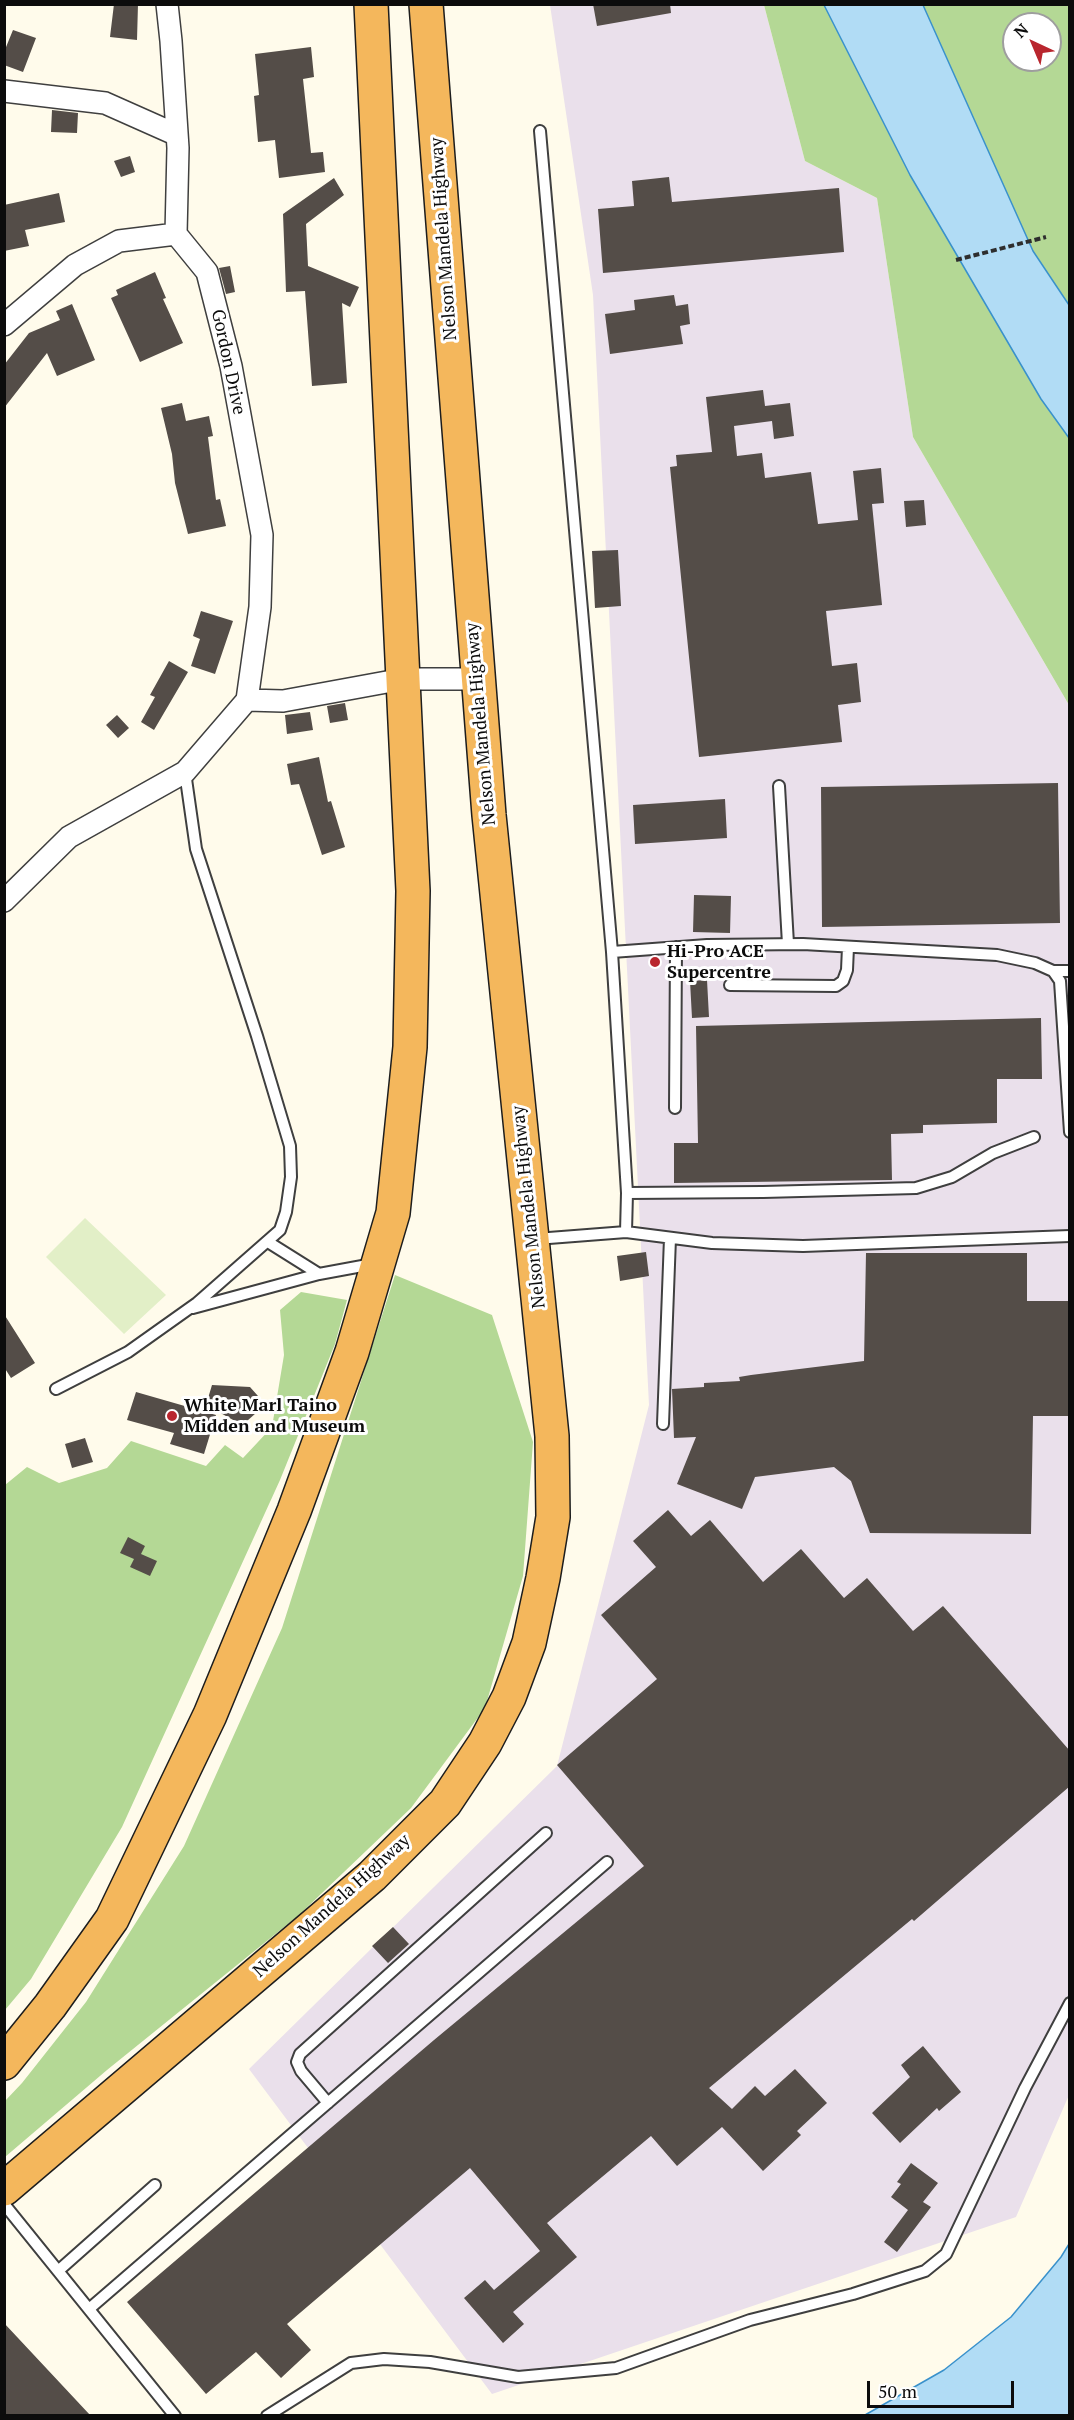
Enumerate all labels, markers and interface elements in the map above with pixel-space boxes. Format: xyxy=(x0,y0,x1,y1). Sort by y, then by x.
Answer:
north arrow xyxy=(1002,12,1062,72)
text: N xyxy=(1009,18,1033,43)
street label: Nelson Mandela Highway xyxy=(426,137,462,341)
street label: Gordon Drive xyxy=(206,307,250,417)
street label: Nelson Mandela Highway xyxy=(461,622,501,826)
place label: Hi-Pro ACE Supercentre xyxy=(667,941,771,984)
marker: Hi-Pro ACE Supercentre xyxy=(648,955,662,969)
street label: Nelson Mandela Highway xyxy=(508,1105,550,1309)
place label: White Marl Taino Midden and Museum xyxy=(184,1395,365,1438)
marker: White Marl Taino Midden and Museum xyxy=(165,1409,179,1423)
street label: Nelson Mandela Highway xyxy=(249,1830,415,1982)
scale bar xyxy=(870,2369,1017,2407)
text: 50 m xyxy=(878,2379,917,2403)

